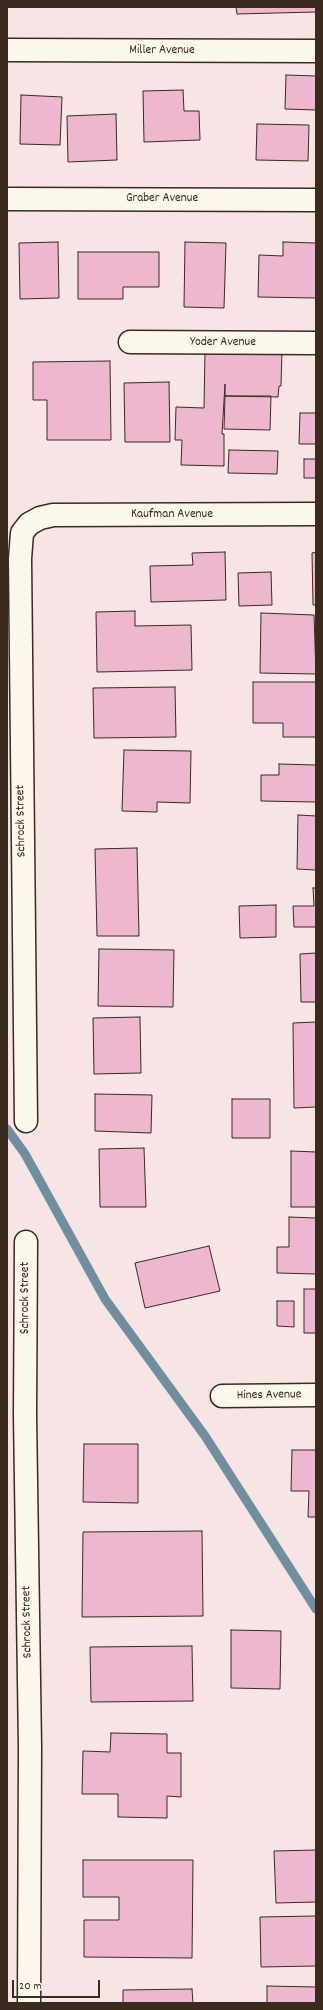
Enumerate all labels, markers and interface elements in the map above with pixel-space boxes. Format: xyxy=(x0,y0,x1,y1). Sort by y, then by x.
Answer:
street label: Miller Avenue xyxy=(129,43,195,59)
street label: Graber Avenue xyxy=(126,191,198,207)
street label: Yoder Avenue xyxy=(190,335,256,351)
street label: Kaufman Avenue xyxy=(131,507,213,523)
street label: Schrock Street xyxy=(14,785,30,857)
street label: Schrock Street xyxy=(18,1262,34,1334)
street label: Hines Avenue xyxy=(236,1388,302,1404)
street label: Schrock Street xyxy=(20,1586,36,1658)
scale bar xyxy=(14,1972,102,1998)
text: 20 m xyxy=(19,1978,42,1995)

